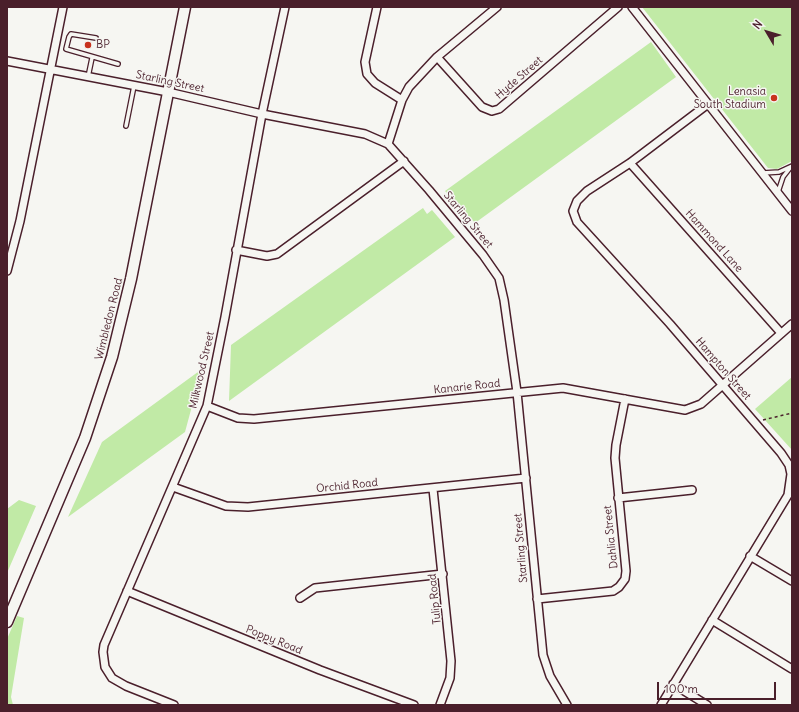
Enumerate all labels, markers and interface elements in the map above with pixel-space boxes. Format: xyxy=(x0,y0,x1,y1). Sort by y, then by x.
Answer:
north arrow xyxy=(747,12,787,52)
text: N xyxy=(750,17,765,32)
place label: BP xyxy=(96,38,110,52)
marker: BP xyxy=(83,40,93,50)
street label: Hyde Street xyxy=(493,54,545,102)
street label: Starling Street xyxy=(134,68,206,96)
place label: Lenasia South Stadium xyxy=(694,85,766,111)
marker: Lenasia South Stadium xyxy=(769,93,779,103)
street label: Starling Street xyxy=(441,189,495,251)
street label: Hammond Lane xyxy=(682,207,746,275)
street label: Wimbledon Road xyxy=(92,277,126,361)
street label: Milkwood Street xyxy=(187,330,217,410)
street label: Hampton Street xyxy=(692,335,754,403)
street label: Kanarie Road xyxy=(433,377,501,397)
street label: Orchid Road xyxy=(315,476,379,496)
street label: Dahlia Street xyxy=(601,505,621,569)
street label: Starling Street xyxy=(511,513,531,583)
street label: Tulip Road xyxy=(426,573,444,625)
street label: Poppy Road xyxy=(244,623,304,657)
scale bar xyxy=(659,674,778,700)
text: 100 m xyxy=(664,681,698,696)

